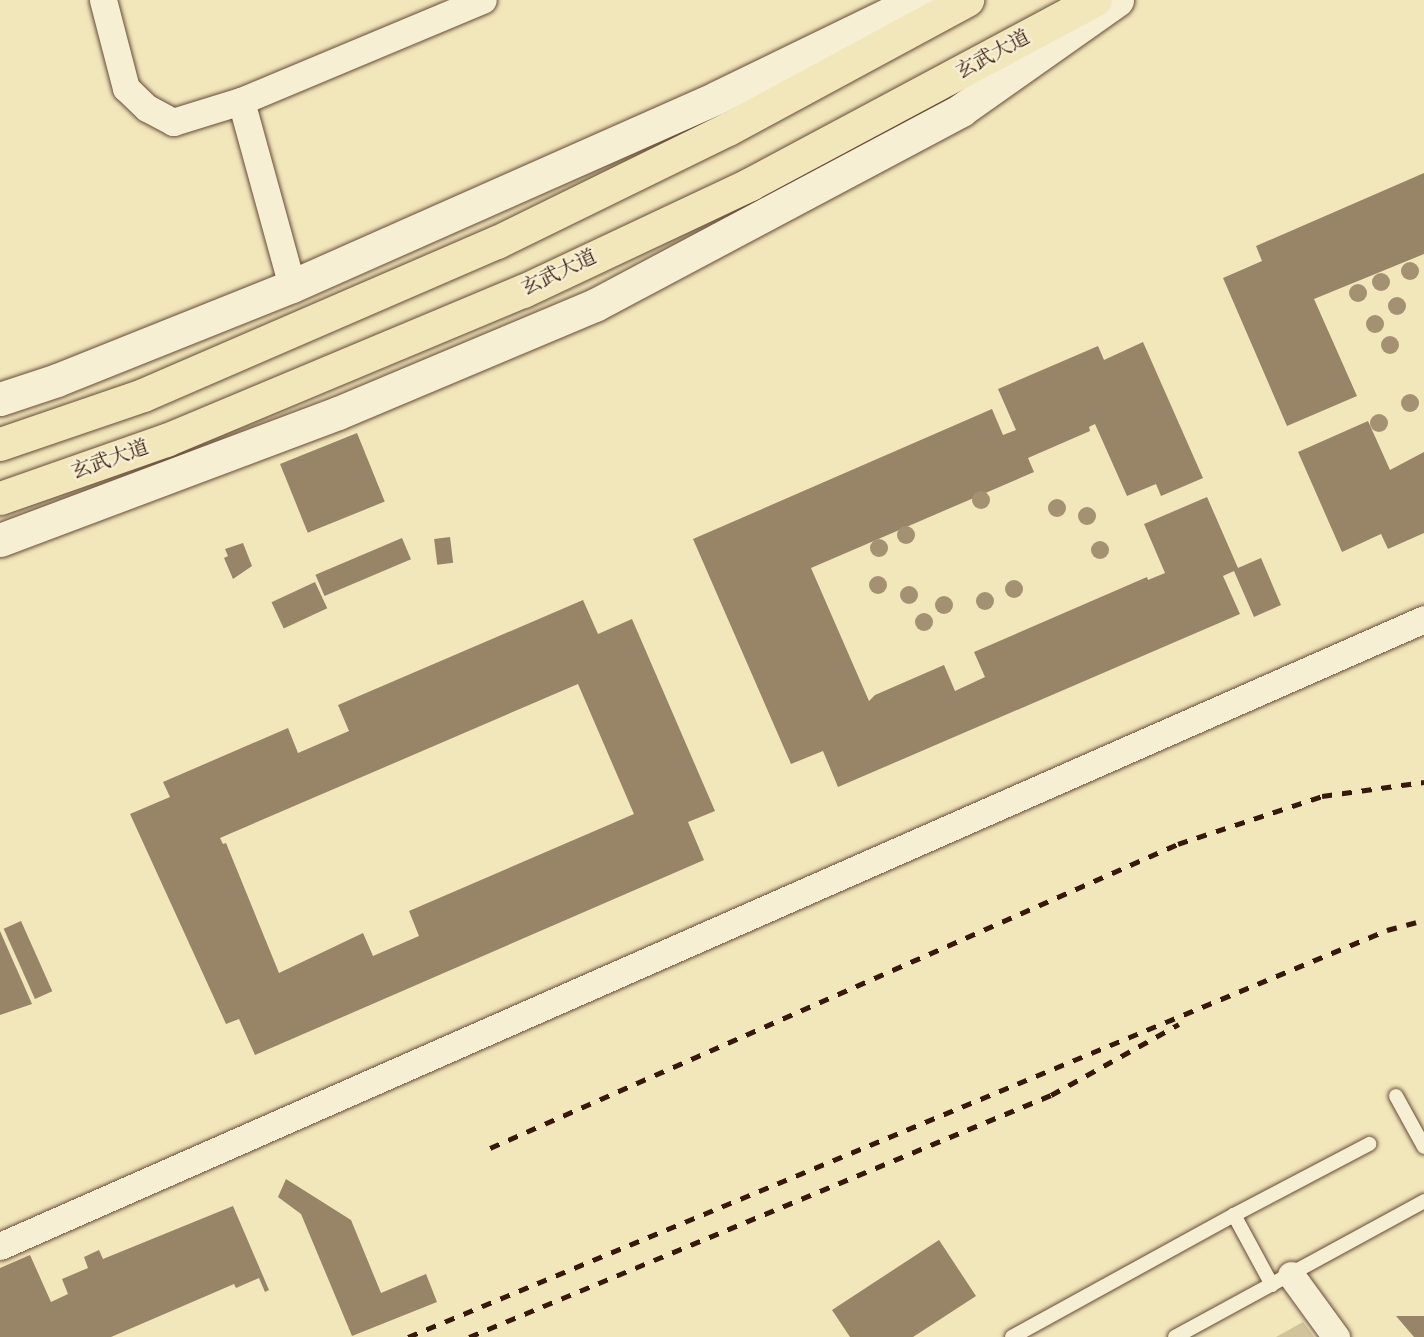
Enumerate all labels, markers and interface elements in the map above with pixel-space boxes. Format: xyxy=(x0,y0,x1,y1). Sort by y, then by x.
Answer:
street label: 玄武大道 xyxy=(952,26,1034,84)
street label: 玄武大道 xyxy=(518,245,600,301)
street label: 玄武大道 xyxy=(68,436,152,484)

